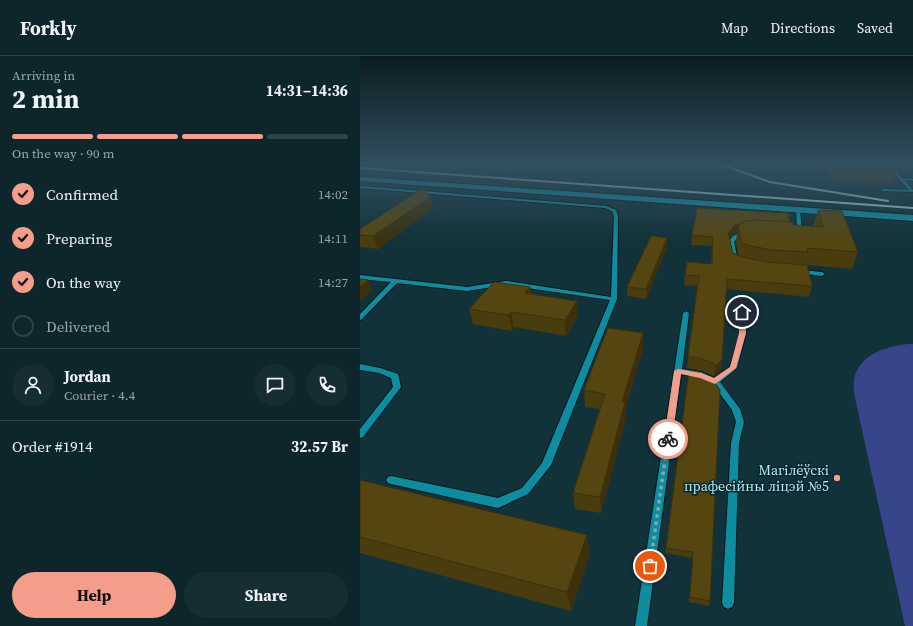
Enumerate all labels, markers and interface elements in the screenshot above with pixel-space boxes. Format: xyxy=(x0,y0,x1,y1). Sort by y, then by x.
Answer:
text: Forkly xyxy=(20,15,77,41)
text: Map xyxy=(721,18,748,38)
text: Directions xyxy=(770,18,835,38)
text: Saved xyxy=(857,18,893,38)
text: Arriving in xyxy=(12,67,75,84)
text: 14:31–14:36 xyxy=(266,80,348,101)
text: 2 min xyxy=(12,81,79,117)
text: On the way · 90 m xyxy=(12,145,114,162)
icon: check xyxy=(12,183,34,205)
text: Confirmed xyxy=(46,184,118,205)
text: 14:02 xyxy=(318,186,348,203)
icon: check xyxy=(12,227,34,249)
text: Preparing xyxy=(46,228,112,249)
text: 14:11 xyxy=(318,230,348,247)
icon: check xyxy=(12,271,34,293)
text: On the way xyxy=(46,272,121,293)
text: 14:27 xyxy=(318,274,348,291)
pin xyxy=(725,295,759,329)
icon: home xyxy=(731,301,753,323)
text: Delivered xyxy=(46,316,110,337)
button: person xyxy=(12,364,54,406)
button: chat xyxy=(254,364,296,406)
button: phone xyxy=(306,364,348,406)
text: Jordan xyxy=(64,366,111,387)
text: Courier · 4.4 xyxy=(64,387,135,404)
courier xyxy=(648,419,688,459)
icon: bike xyxy=(657,428,679,450)
text: Order #1914 xyxy=(12,436,93,457)
text: 32.57 Br xyxy=(291,436,348,457)
place label: Магілёўскі прафесійны ліцэй №5 xyxy=(684,460,829,496)
marker: Магілёўскі прафесійны ліцэй №5 xyxy=(832,473,842,483)
pin xyxy=(633,549,667,583)
icon: bag xyxy=(639,555,661,577)
button: Help xyxy=(12,572,176,618)
button: Share xyxy=(184,572,348,618)

